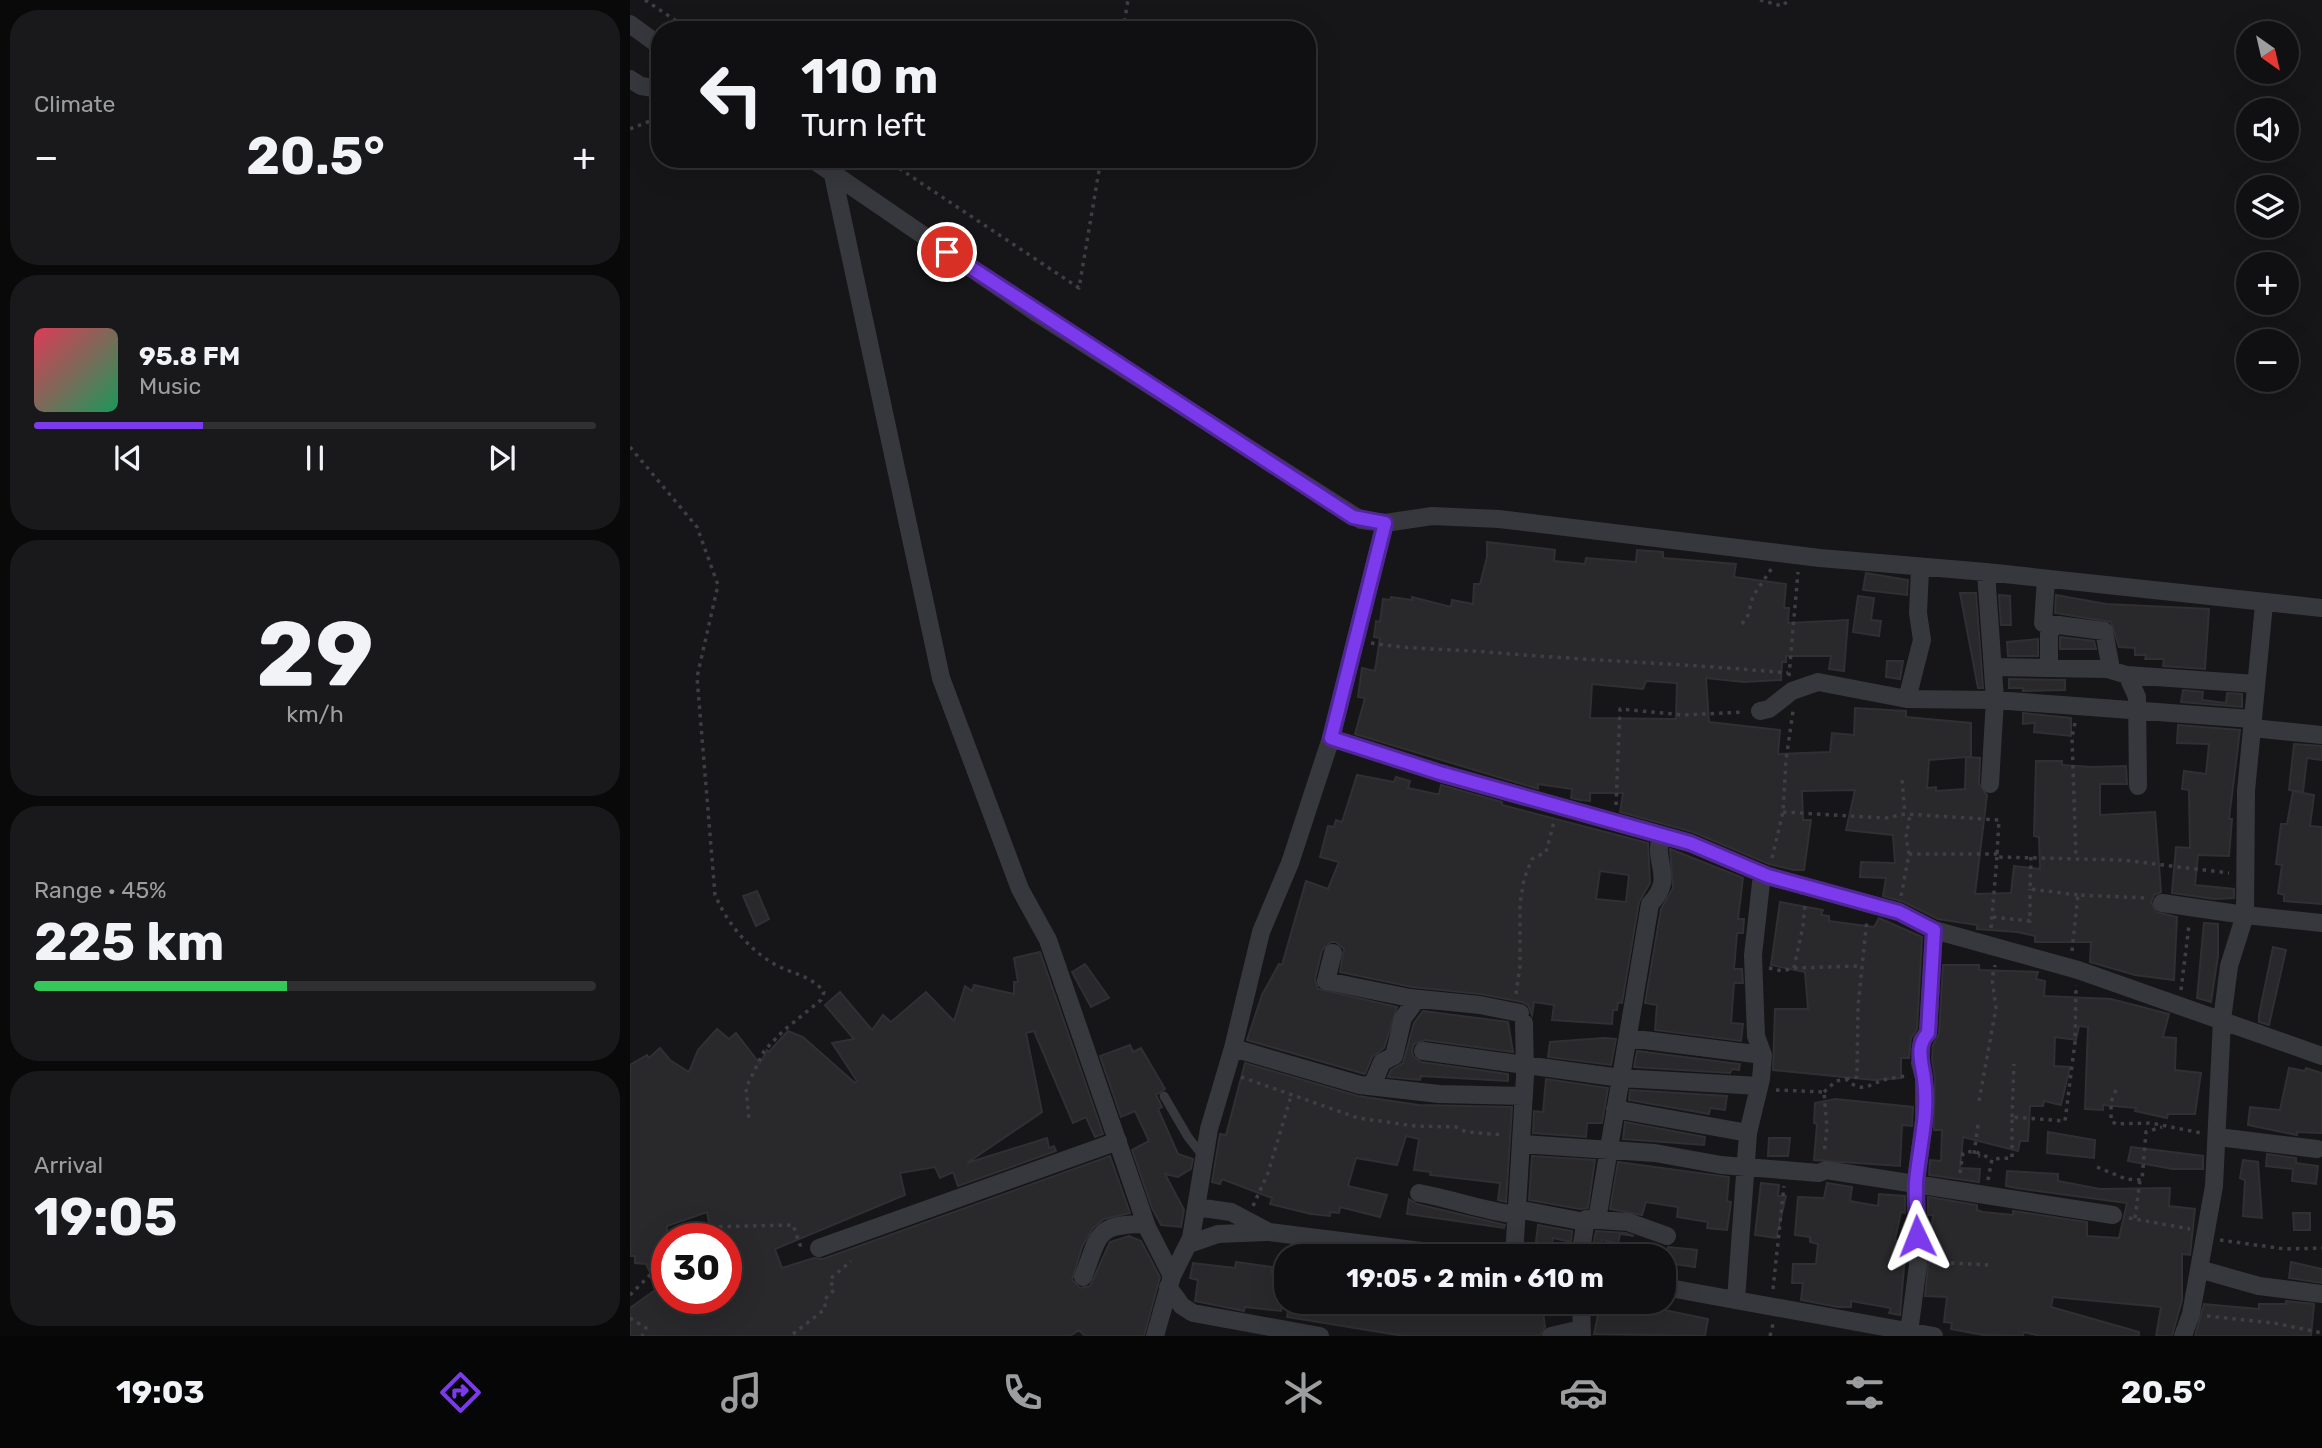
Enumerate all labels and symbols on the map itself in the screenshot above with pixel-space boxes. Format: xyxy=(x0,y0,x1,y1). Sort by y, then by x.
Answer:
north arrow xyxy=(2236,21,2300,84)
pin xyxy=(917,222,977,282)
position arrow xyxy=(1880,1199,1954,1273)
speed limit sign: 30 xyxy=(651,1223,742,1314)

